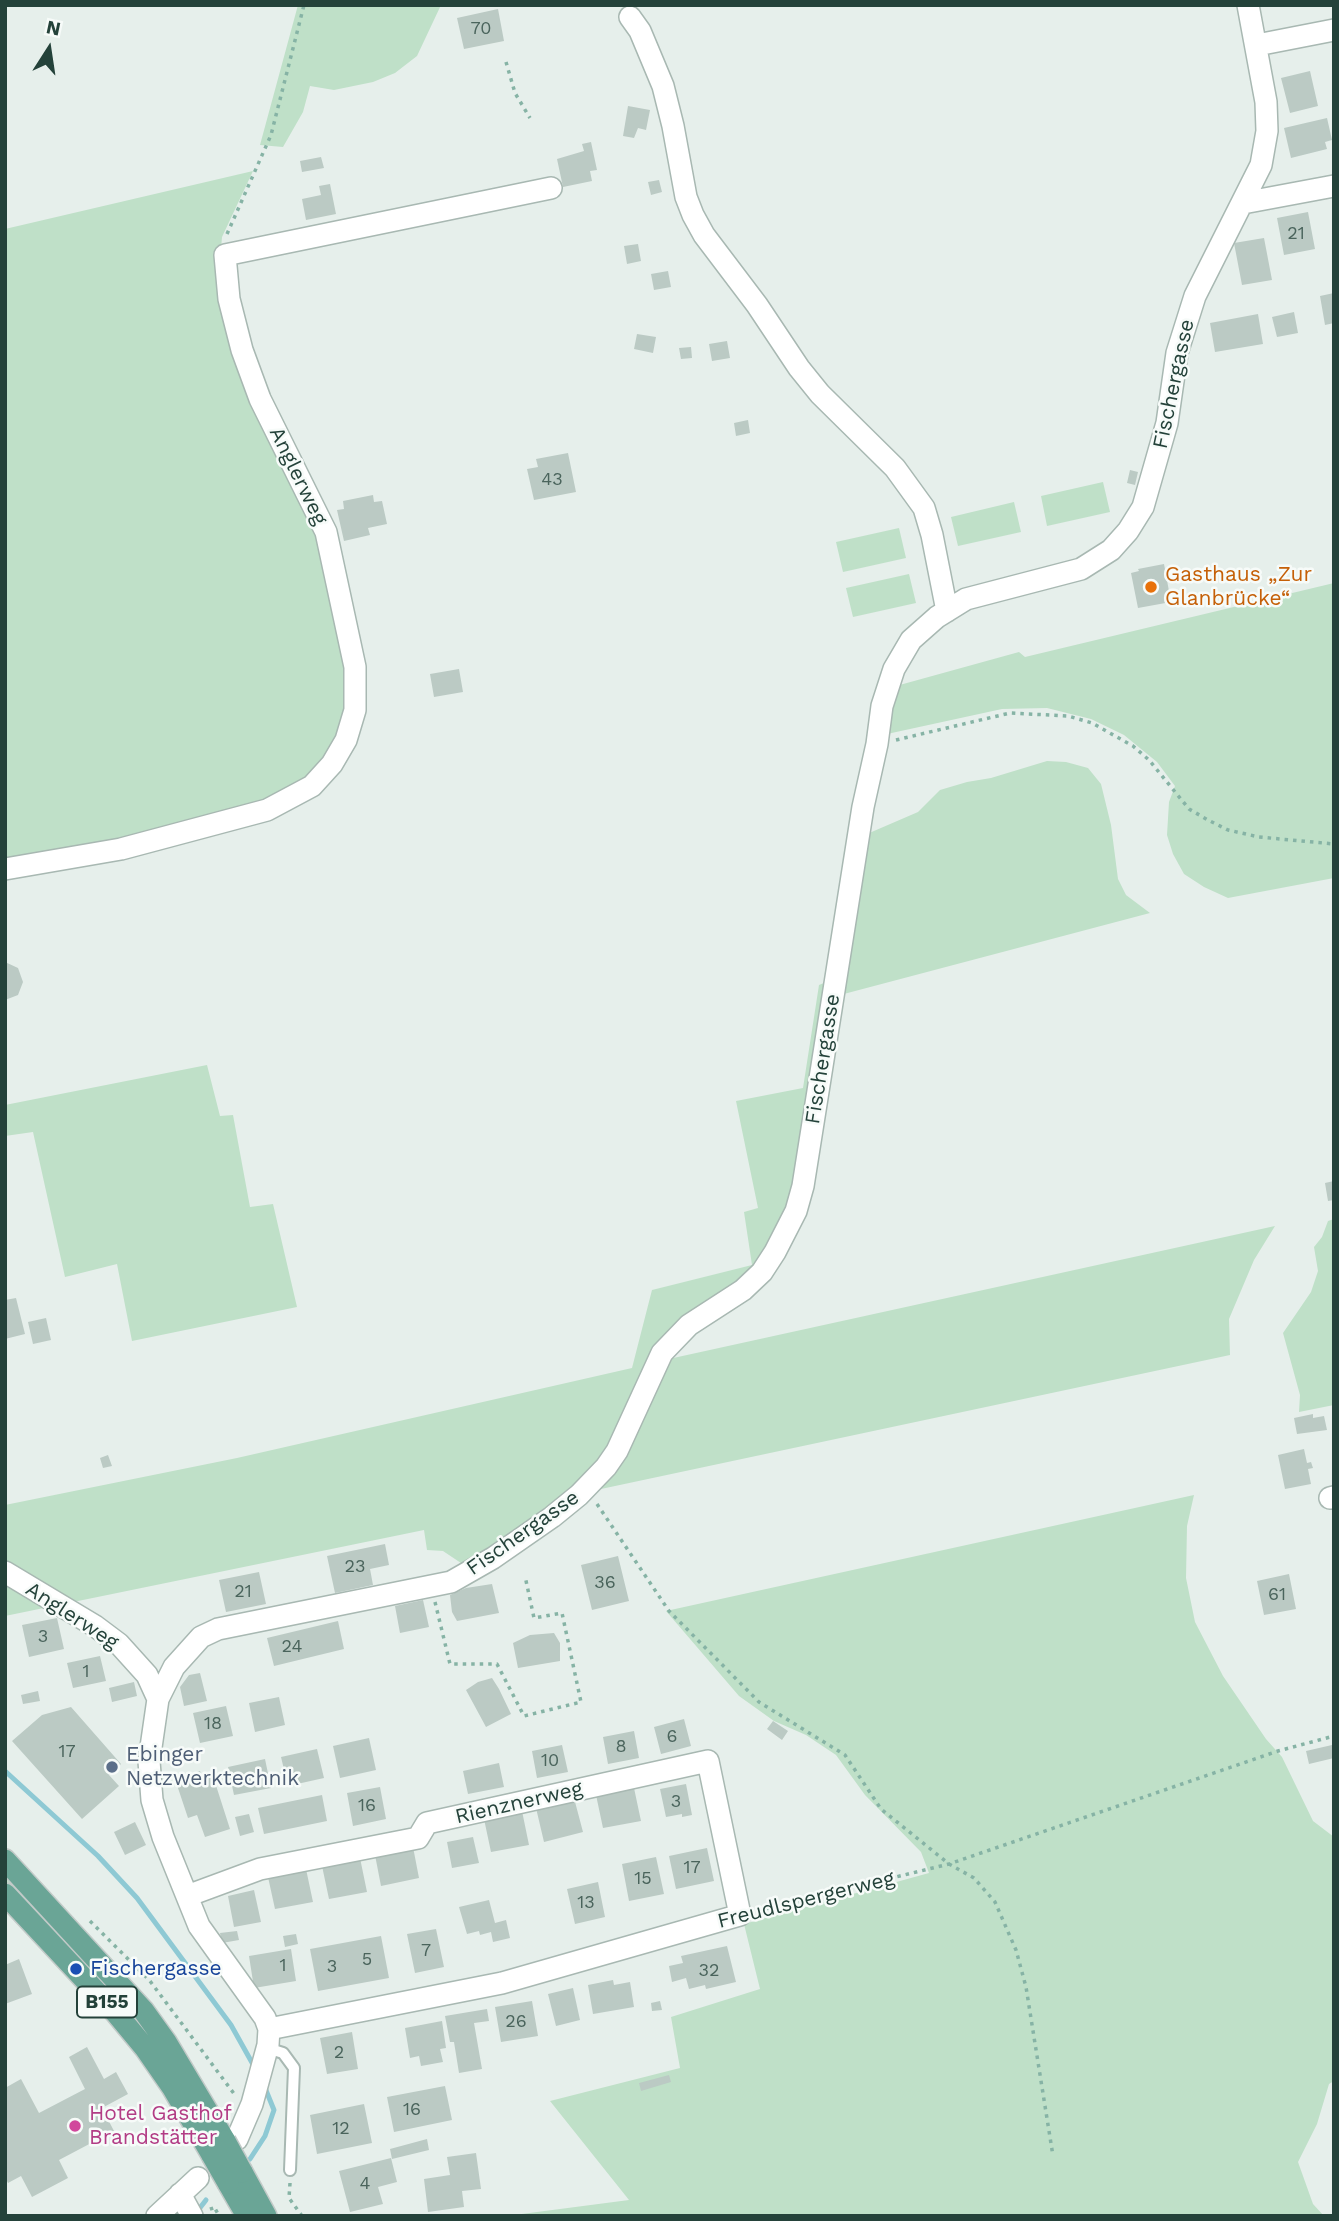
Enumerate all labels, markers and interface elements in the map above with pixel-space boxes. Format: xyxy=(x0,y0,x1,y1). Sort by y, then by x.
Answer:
north arrow xyxy=(14,14,84,84)
text: N xyxy=(44,15,63,41)
house number: 70 xyxy=(471,18,491,40)
house number: 21 xyxy=(1287,223,1305,245)
street label: Fischergasse xyxy=(1148,317,1200,451)
street label: Anglerweg xyxy=(264,423,332,529)
house number: 43 xyxy=(541,469,563,491)
place label: Gasthaus „Zur Glanbrücke“ xyxy=(1165,562,1312,612)
marker: Gasthaus „Zur Glanbrücke“ xyxy=(1143,579,1159,595)
street label: Fischergasse xyxy=(800,992,846,1126)
street label: Fischergasse xyxy=(462,1485,584,1581)
house number: 23 xyxy=(345,1556,365,1578)
house number: 36 xyxy=(594,1572,616,1594)
street label: Anglerweg xyxy=(21,1577,123,1655)
house number: 21 xyxy=(234,1581,252,1603)
house number: 61 xyxy=(1268,1584,1286,1606)
house number: 3 xyxy=(38,1626,48,1648)
house number: 24 xyxy=(282,1636,302,1658)
house number: 1 xyxy=(82,1661,90,1683)
house number: 18 xyxy=(204,1713,222,1735)
house number: 6 xyxy=(667,1726,677,1748)
house number: 8 xyxy=(615,1736,627,1758)
house number: 17 xyxy=(58,1741,76,1763)
place label: Ebinger Netzwerktechnik xyxy=(126,1742,299,1792)
house number: 10 xyxy=(541,1750,559,1772)
marker: Ebinger Netzwerktechnik xyxy=(104,1759,120,1775)
street label: Rienznerweg xyxy=(453,1776,585,1830)
house number: 3 xyxy=(671,1791,681,1813)
house number: 16 xyxy=(358,1795,376,1817)
house number: 17 xyxy=(683,1857,701,1879)
street label: Freudlspergerweg xyxy=(715,1866,897,1934)
house number: 15 xyxy=(634,1868,652,1890)
house number: 13 xyxy=(577,1892,595,1914)
house number: 7 xyxy=(421,1940,431,1962)
house number: 5 xyxy=(362,1949,372,1971)
house number: 1 xyxy=(279,1955,287,1977)
place label: Fischergasse xyxy=(90,1956,222,1982)
house number: 3 xyxy=(327,1956,337,1978)
house number: 32 xyxy=(699,1960,719,1982)
marker: Fischergasse xyxy=(68,1961,84,1977)
road number: B155 xyxy=(77,1986,137,2018)
house number: 26 xyxy=(505,2011,527,2033)
house number: 2 xyxy=(334,2042,344,2064)
house number: 16 xyxy=(403,2099,421,2121)
place label: Hotel Gasthof Brandstätter xyxy=(89,2101,232,2151)
marker: Hotel Gasthof Brandstätter xyxy=(67,2118,83,2134)
house number: 12 xyxy=(332,2118,350,2140)
house number: 4 xyxy=(360,2173,370,2195)

